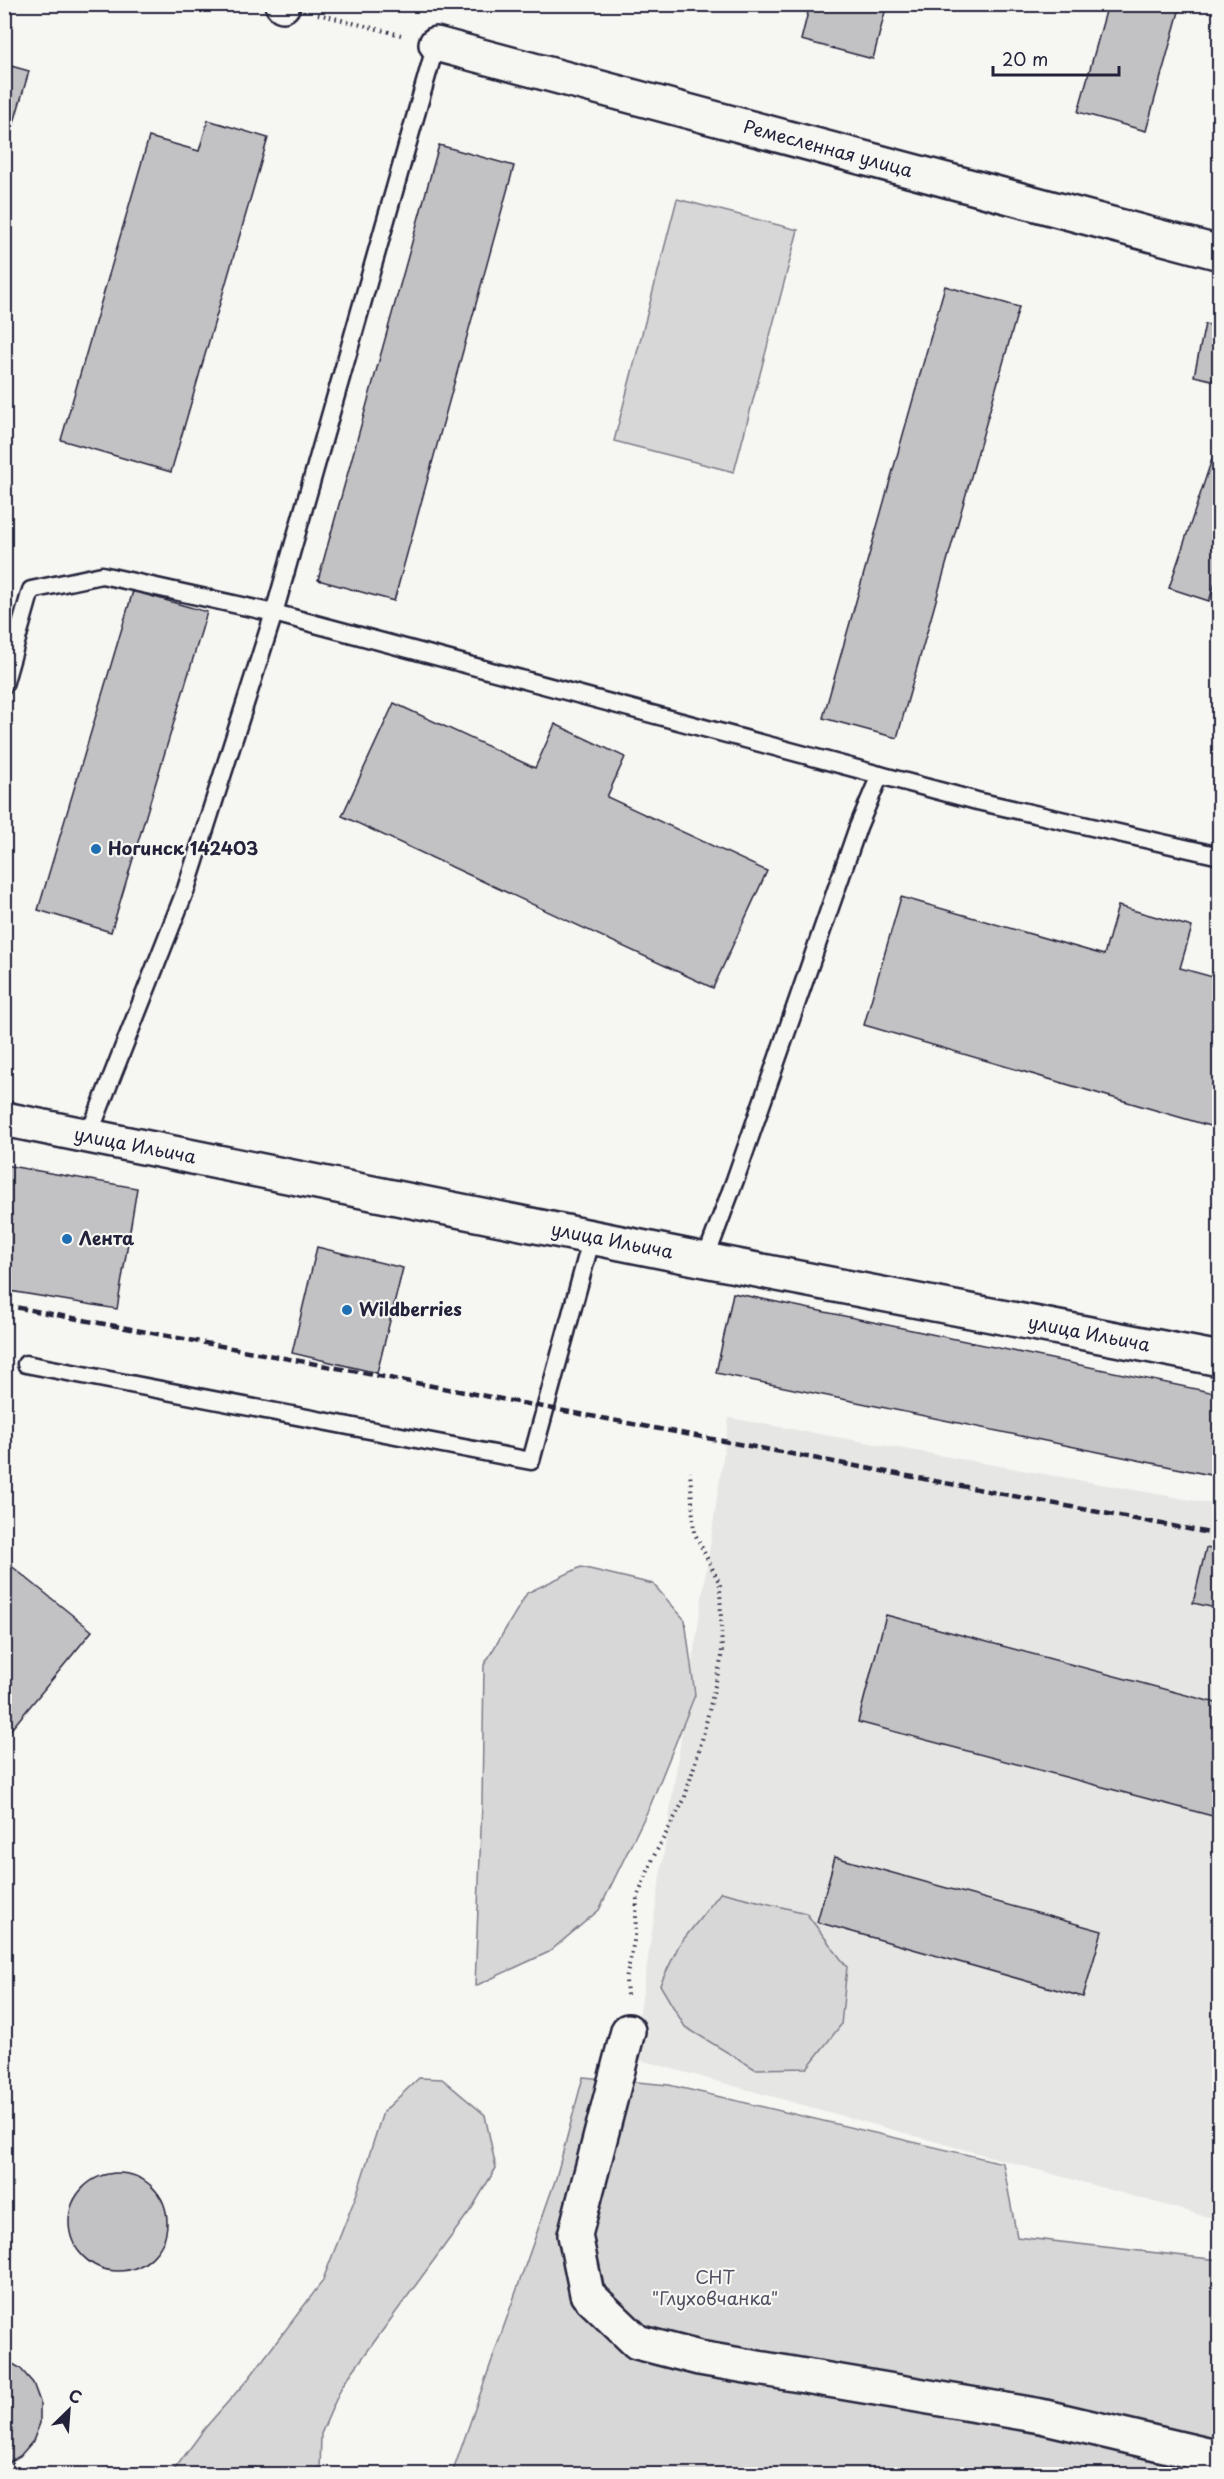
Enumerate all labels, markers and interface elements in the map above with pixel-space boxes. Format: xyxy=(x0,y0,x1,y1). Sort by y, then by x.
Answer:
scale bar xyxy=(993,39,1119,77)
text: 20 m xyxy=(1002,45,1048,72)
street label: Ремесленная улица xyxy=(741,112,917,183)
place label: Ногинск 142403 xyxy=(108,834,258,861)
marker: Ногинск 142403 xyxy=(89,842,103,856)
street label: улица Ильича xyxy=(72,1119,199,1170)
street label: улица Ильича xyxy=(549,1214,676,1265)
place label: Лента xyxy=(79,1224,135,1251)
marker: Лента xyxy=(60,1232,74,1246)
place label: Wildberries xyxy=(359,1295,462,1322)
marker: Wildberries xyxy=(340,1303,354,1317)
street label: улица Ильича xyxy=(1026,1307,1153,1358)
park label: СНТ "Глуховчанка" xyxy=(652,2263,778,2311)
north arrow xyxy=(39,2380,99,2440)
text: С xyxy=(65,2382,86,2409)

